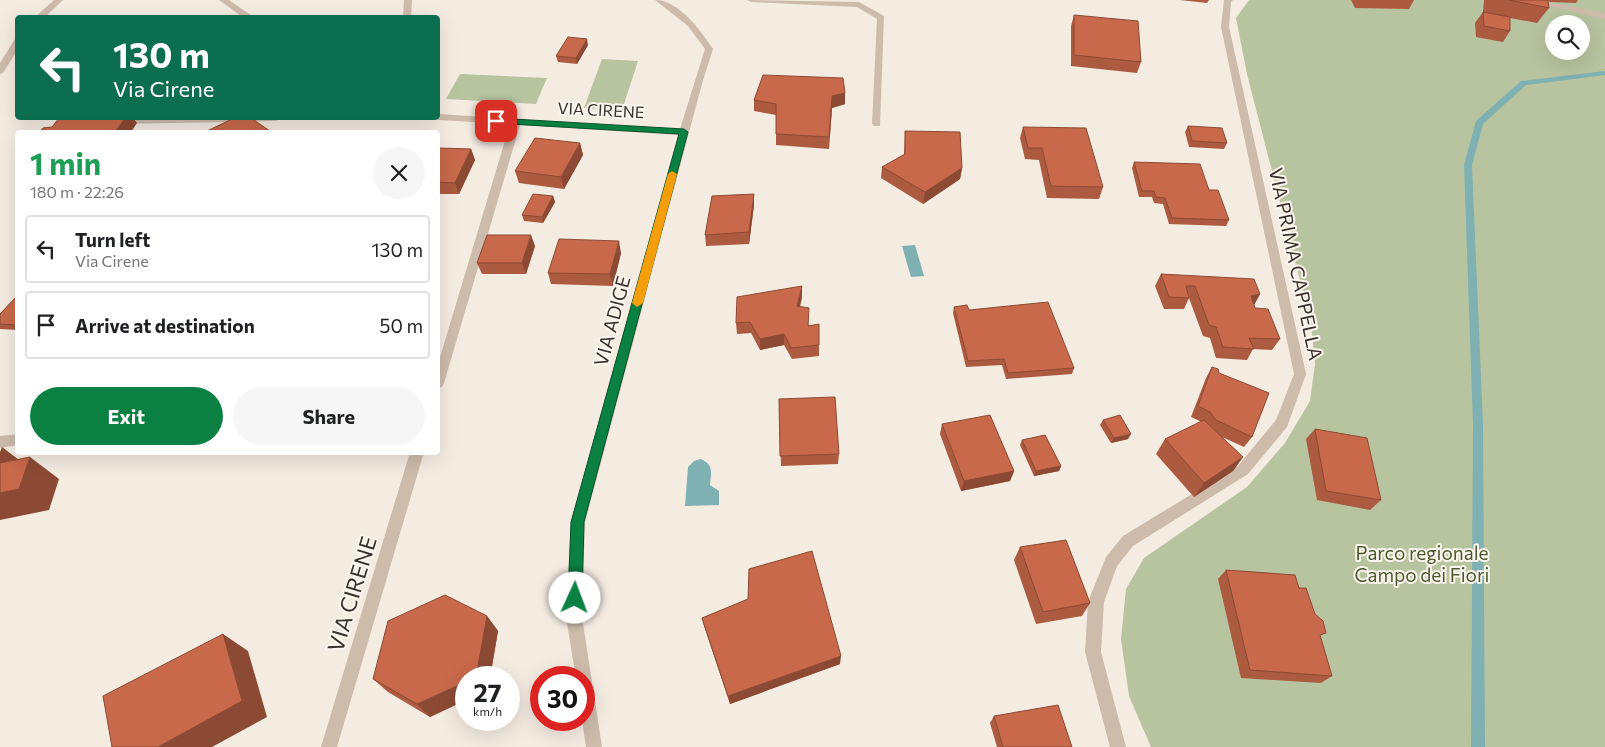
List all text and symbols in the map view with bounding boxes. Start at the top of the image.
map controls [1545,15,1590,60]
button: search [1545,15,1590,60]
text: 130 m [113,32,210,75]
icon: left [30,35,95,100]
text: Via Cirene [113,75,214,102]
street label: VIA CIRENE [557,98,645,121]
pin [475,100,517,142]
icon: arrive [482,107,510,135]
text: 1 min [30,144,101,181]
button: close [373,147,425,199]
street label: VIA PRIMA CAPPELLA [1265,166,1328,362]
text: 180 m · 22:26 [30,182,124,201]
text: Turn left [75,228,150,251]
icon: left [32,235,60,263]
text: 130 m [371,238,423,261]
text: Via Cirene [75,251,149,270]
street label: VIA ADIGE [588,273,635,369]
icon: arrive [32,311,60,339]
text: Arrive at destination [75,314,255,337]
text: 50 m [379,314,423,337]
button: Exit [30,387,223,445]
button: Share [233,387,425,445]
street label: VIA CIRENE [321,533,382,655]
park label: Parco regionale Campo dei Fiori [1355,541,1489,586]
position arrow [548,571,600,623]
speed limit sign: 30 [530,666,595,731]
text: 27 [474,677,501,707]
text: km/h [473,704,502,718]

